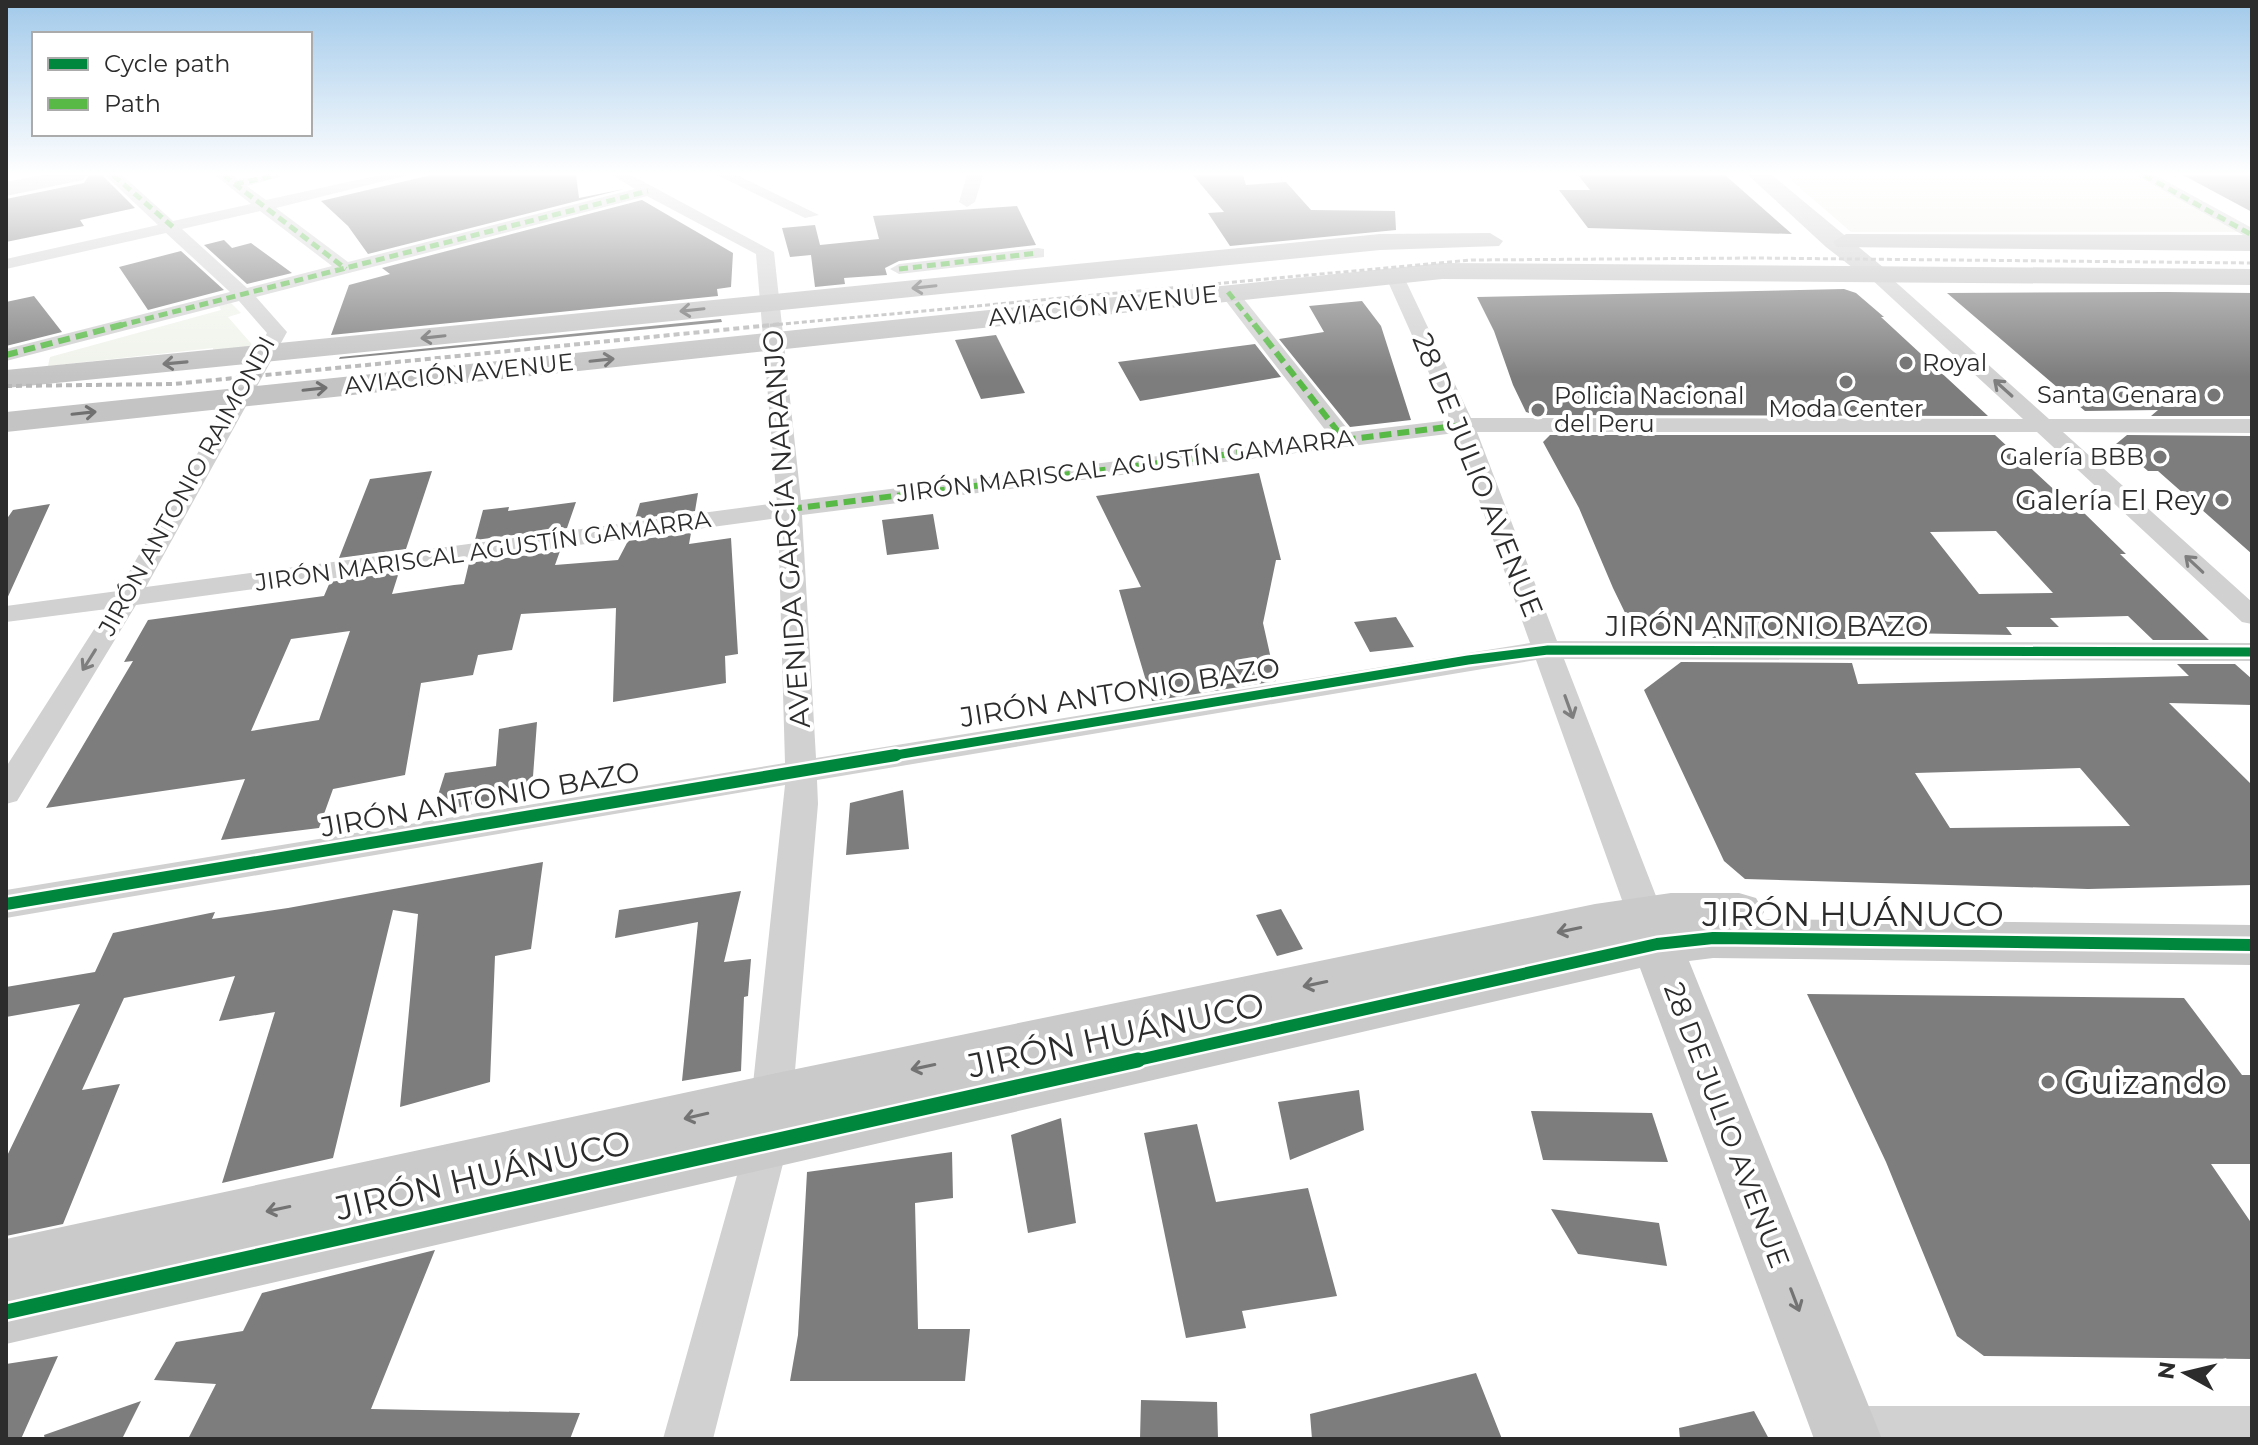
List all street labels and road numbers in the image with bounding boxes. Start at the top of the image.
street label: AVIACIÓN AVENUE [987,279,1219,332]
street label: 28 DE JULIO AVENUE [1406,328,1550,622]
street label: AVENIDA GARCÍA NARANJO [755,329,817,729]
street label: JIRÓN ANTONIO RAIMONDI [92,331,281,641]
street label: AVIACIÓN AVENUE [343,347,575,400]
street label: JIRÓN MARISCAL AGUSTÍN GAMARRA [894,423,1356,508]
street label: JIRÓN MARISCAL AGUSTÍN GAMARRA [252,504,713,597]
street label: JIRÓN ANTONIO BAZO [1604,609,1929,643]
street label: JIRÓN ANTONIO BAZO [957,650,1282,734]
street label: JIRÓN ANTONIO BAZO [317,754,642,844]
street label: JIRÓN HUÁNUCO [1701,893,2004,935]
street label: 28 DE JULIO AVENUE [1657,978,1797,1272]
street label: JIRÓN HUÁNUCO [963,983,1268,1087]
street label: JIRÓN HUÁNUCO [330,1121,635,1230]

